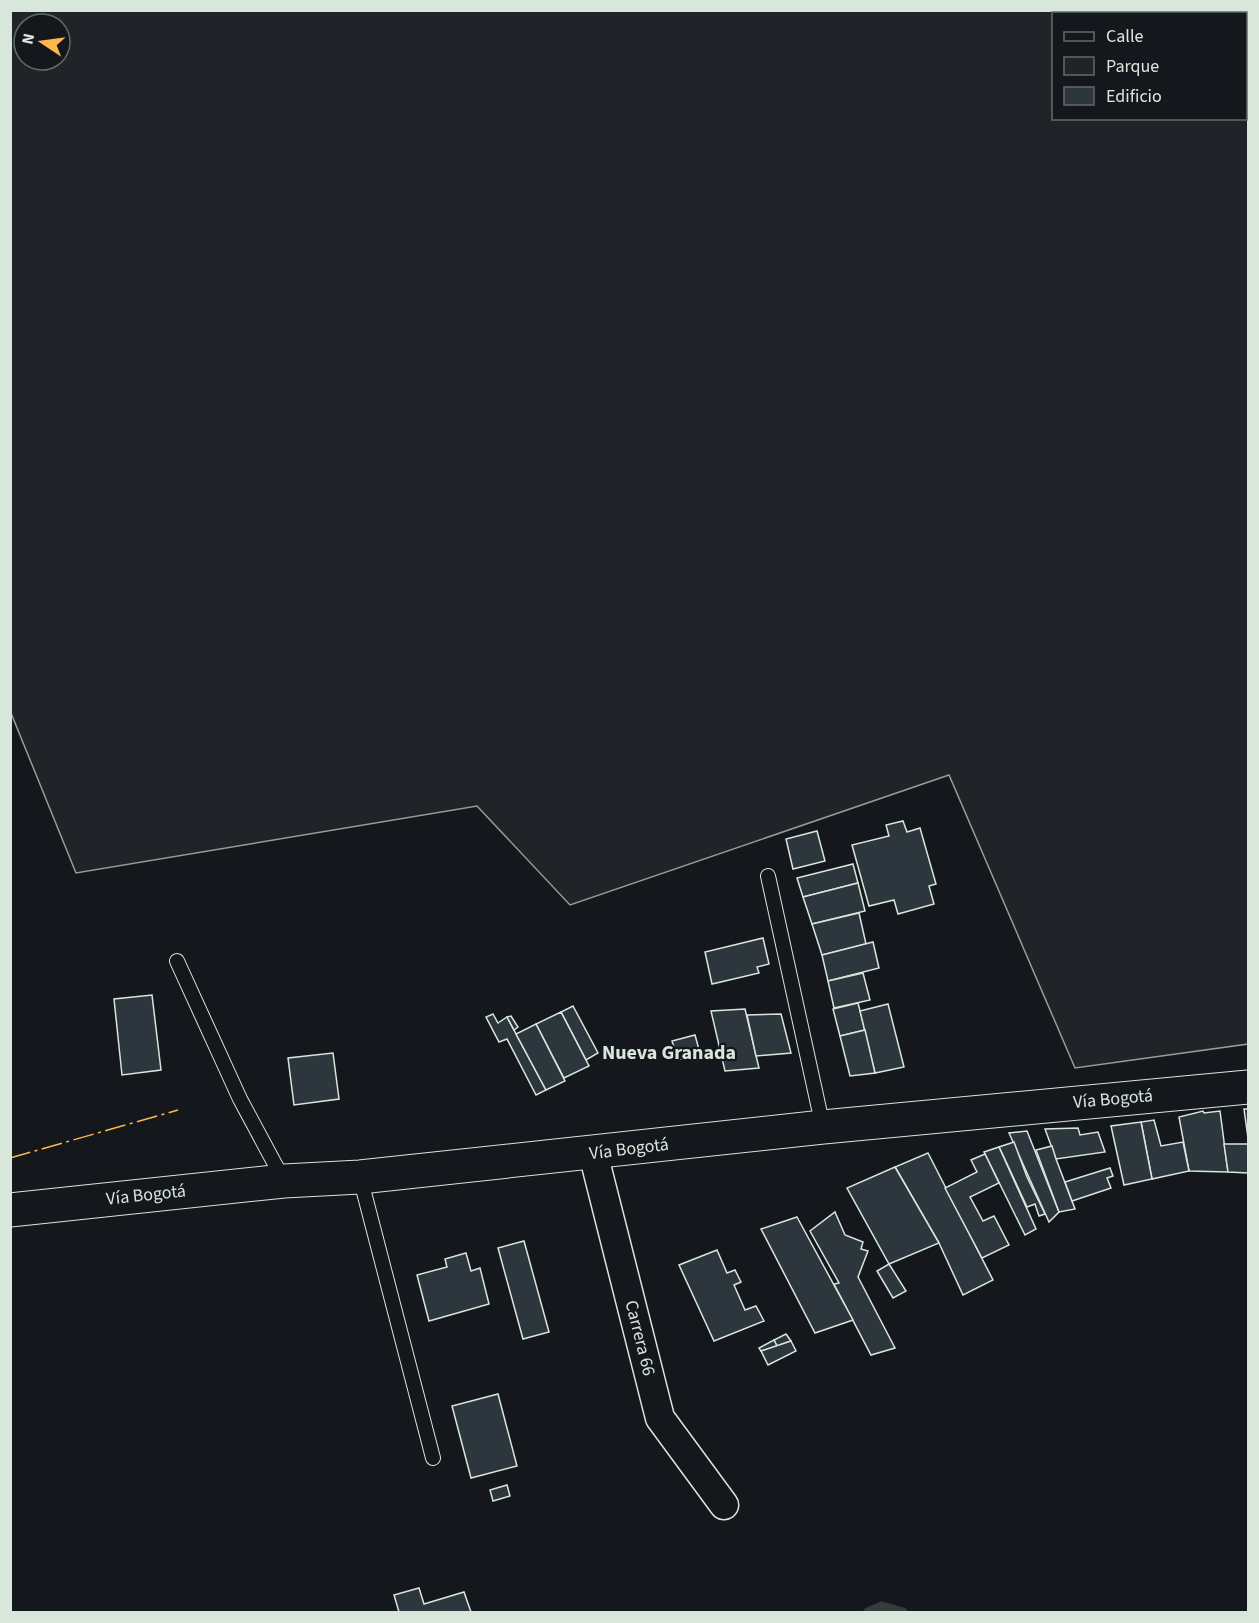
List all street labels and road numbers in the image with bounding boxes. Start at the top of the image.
street label: Vía Bogotá [1072,1083,1154,1115]
street label: Vía Bogotá [588,1132,670,1166]
street label: Vía Bogotá [105,1178,187,1212]
street label: Carrera 66 [619,1298,661,1378]

